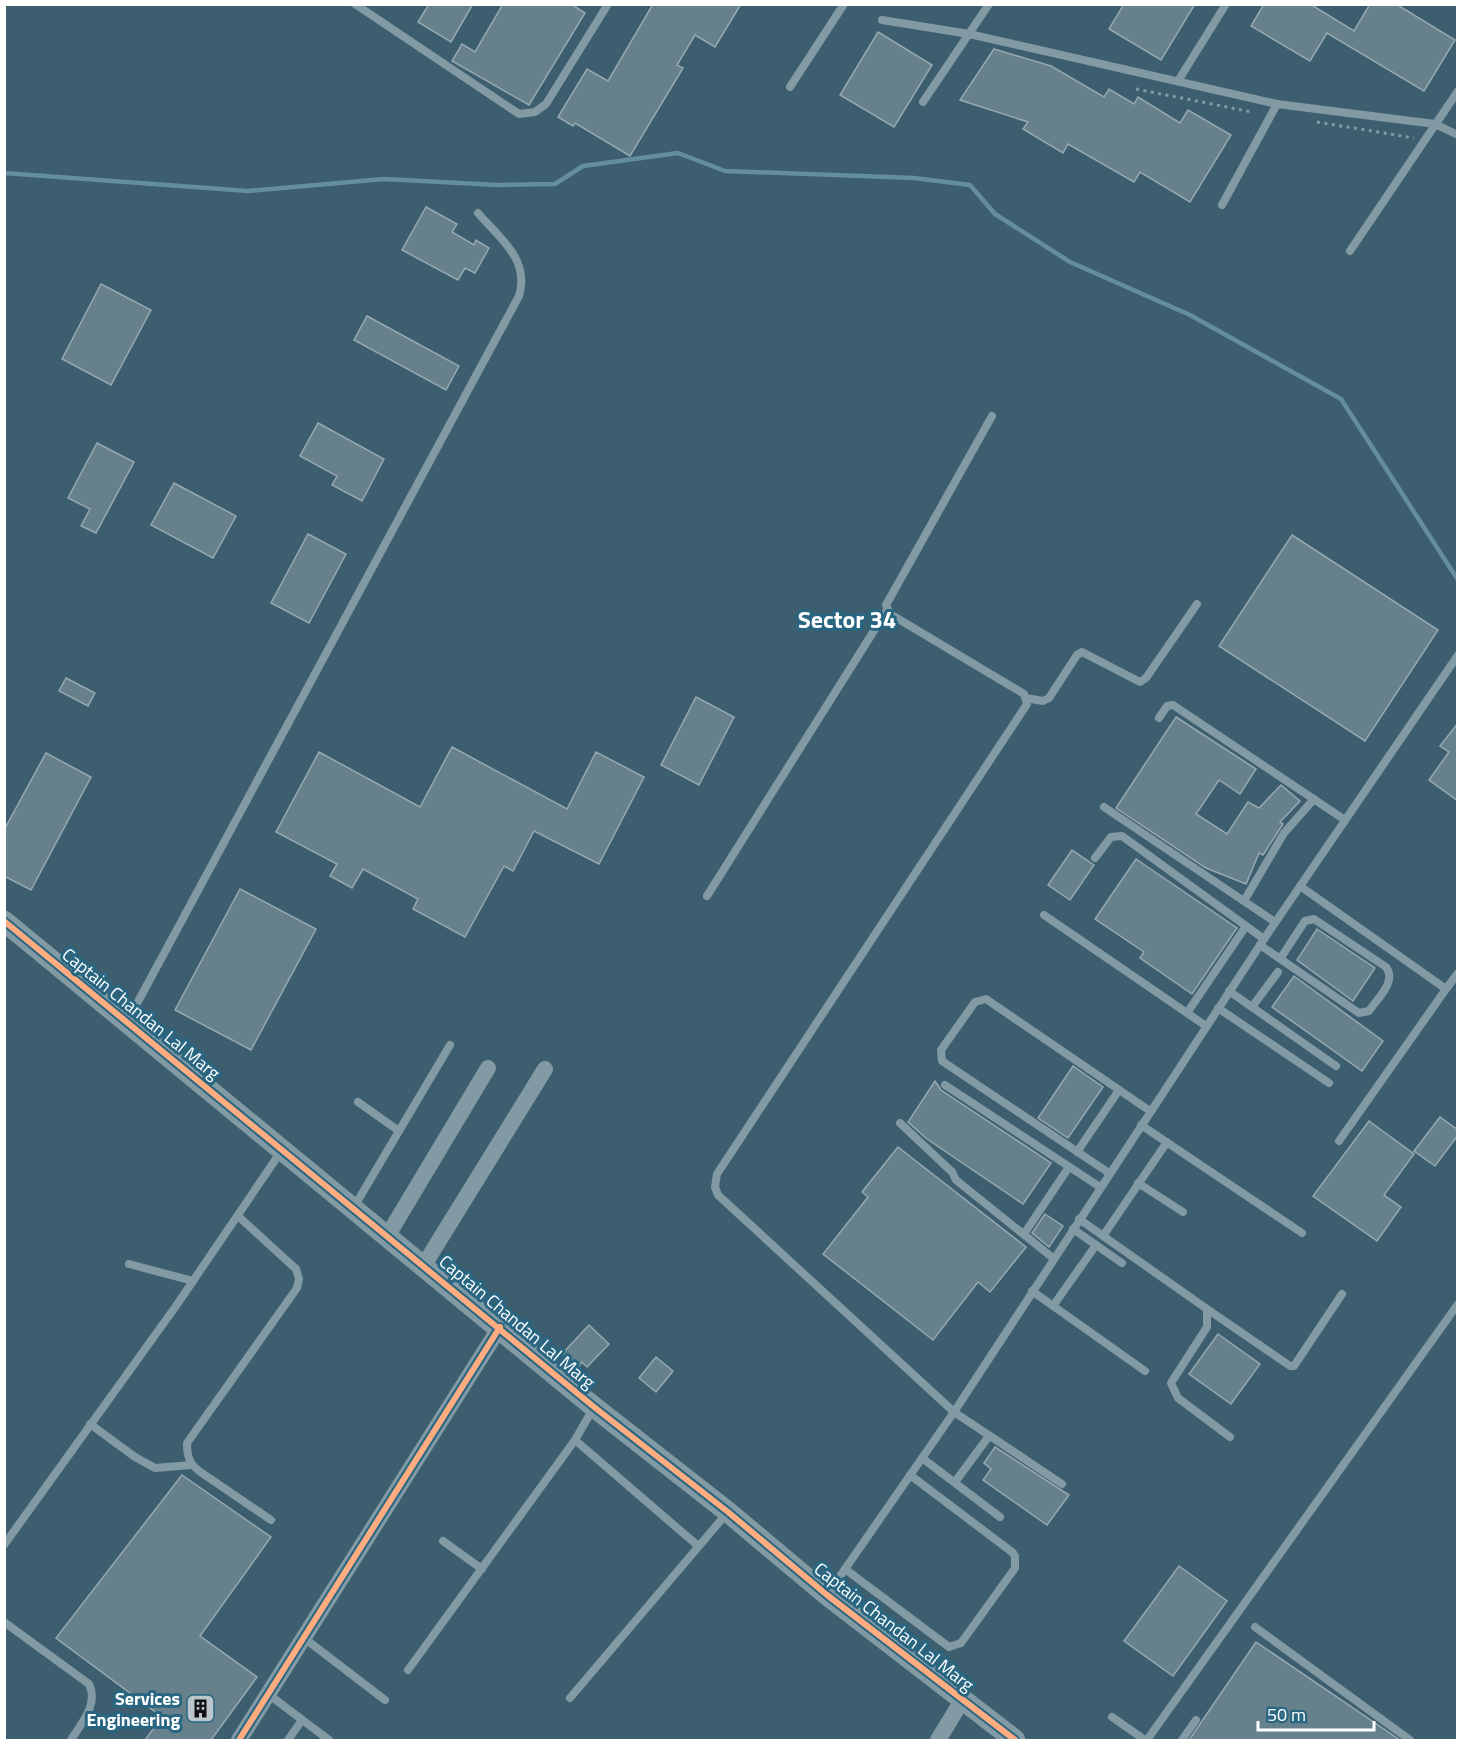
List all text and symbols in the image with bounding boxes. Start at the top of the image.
district label: Sector 34 [798,601,896,637]
street label: Captain Chandan Lal Marg [56,941,226,1086]
street label: Captain Chandan Lal Marg [433,1248,601,1395]
street label: Captain Chandan Lal Marg [808,1555,980,1698]
place label: Services Engineering [87,1685,180,1733]
building icon: Services Engineering [185,1693,217,1725]
scale bar [1258,1694,1374,1732]
text: 50 m [1267,1701,1306,1728]

